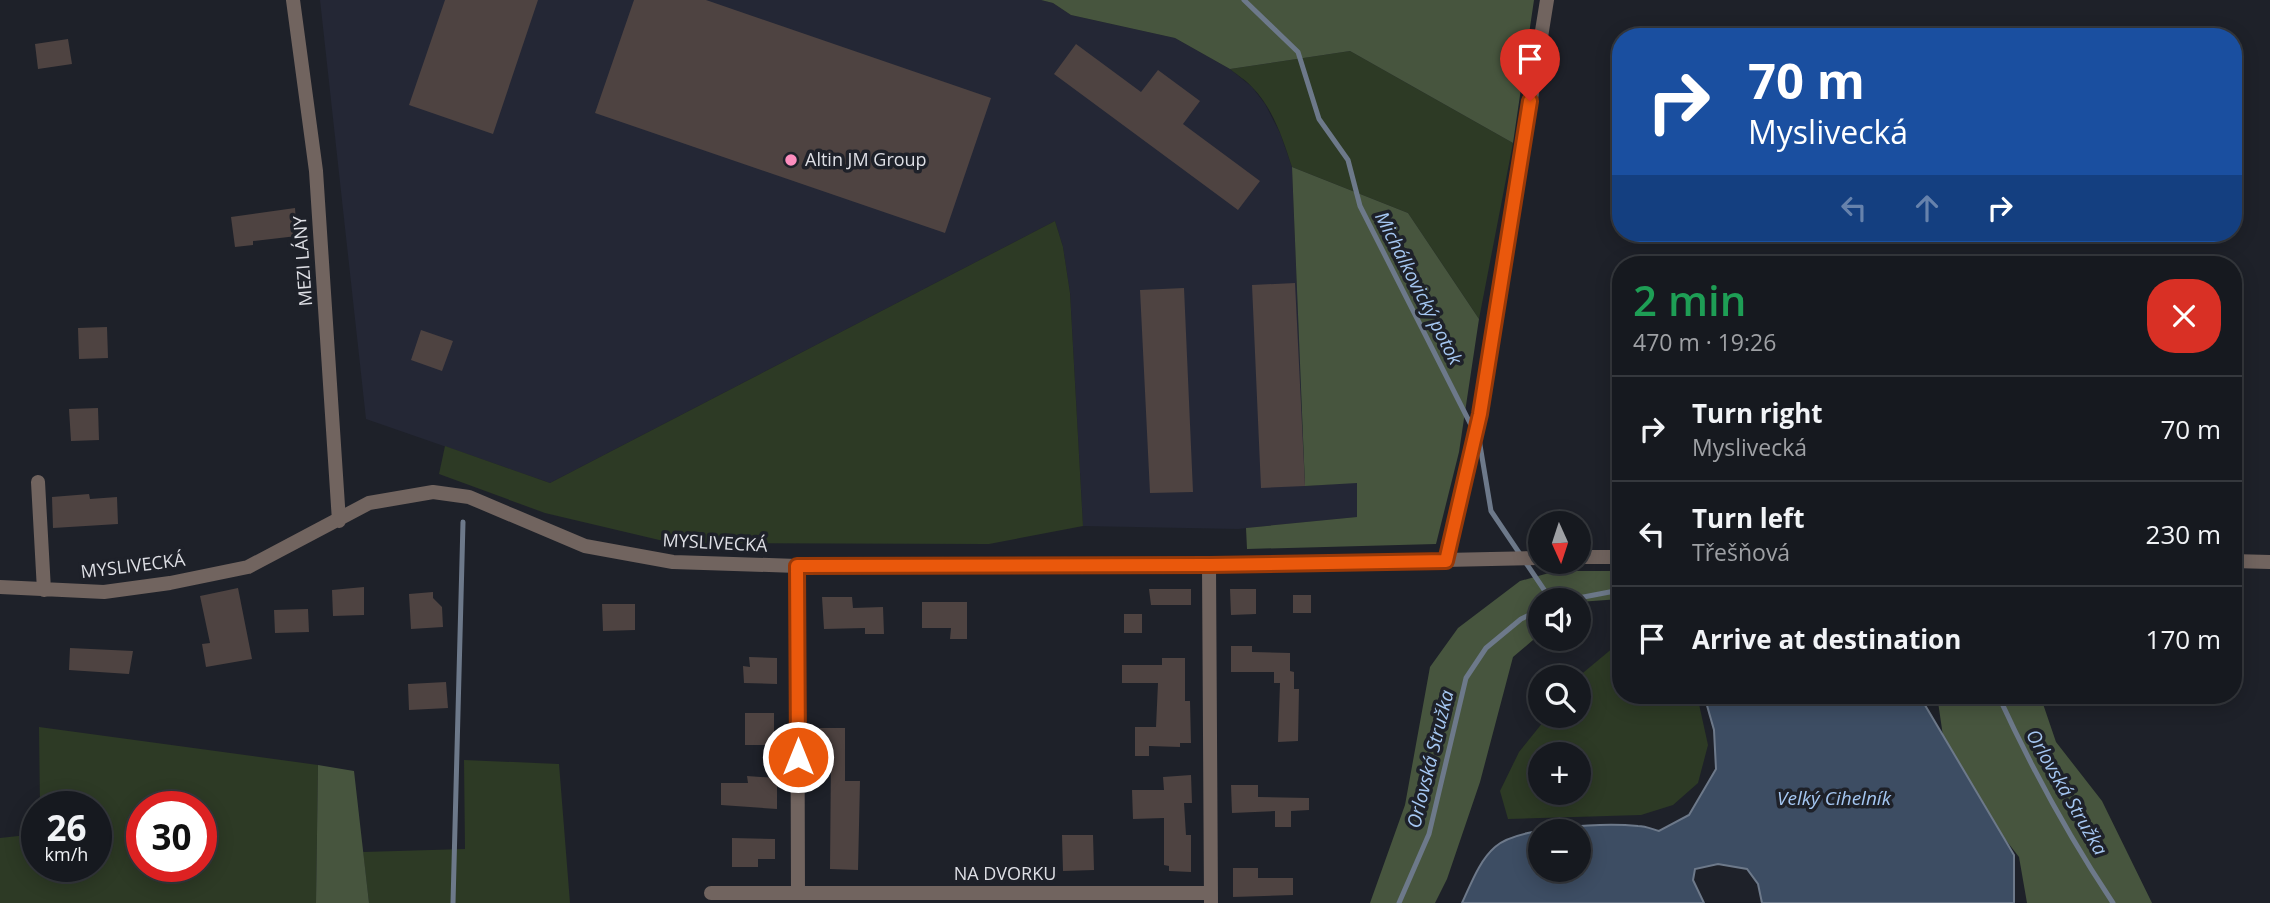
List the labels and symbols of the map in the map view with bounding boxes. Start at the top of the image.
pin [1500,29,1560,101]
place label: Altin JM Group [805,147,927,171]
marker: Altin JM Group [783,152,799,168]
water label: Michálkovický potok [1369,207,1469,370]
street label: MEZI LÁNY [287,214,317,307]
north arrow [1528,511,1591,574]
street label: MYSLIVECKÁ [662,527,769,557]
street label: MYSLIVECKÁ [79,547,187,583]
water label: Orlovská Stružka [1400,687,1460,831]
position arrow [761,720,835,794]
water label: Orlovská Stružka [2020,724,2114,860]
water label: Velký Cihelník [1777,785,1892,811]
speed limit sign: 30 [126,791,217,882]
street label: NA DVORKU [954,861,1056,885]

